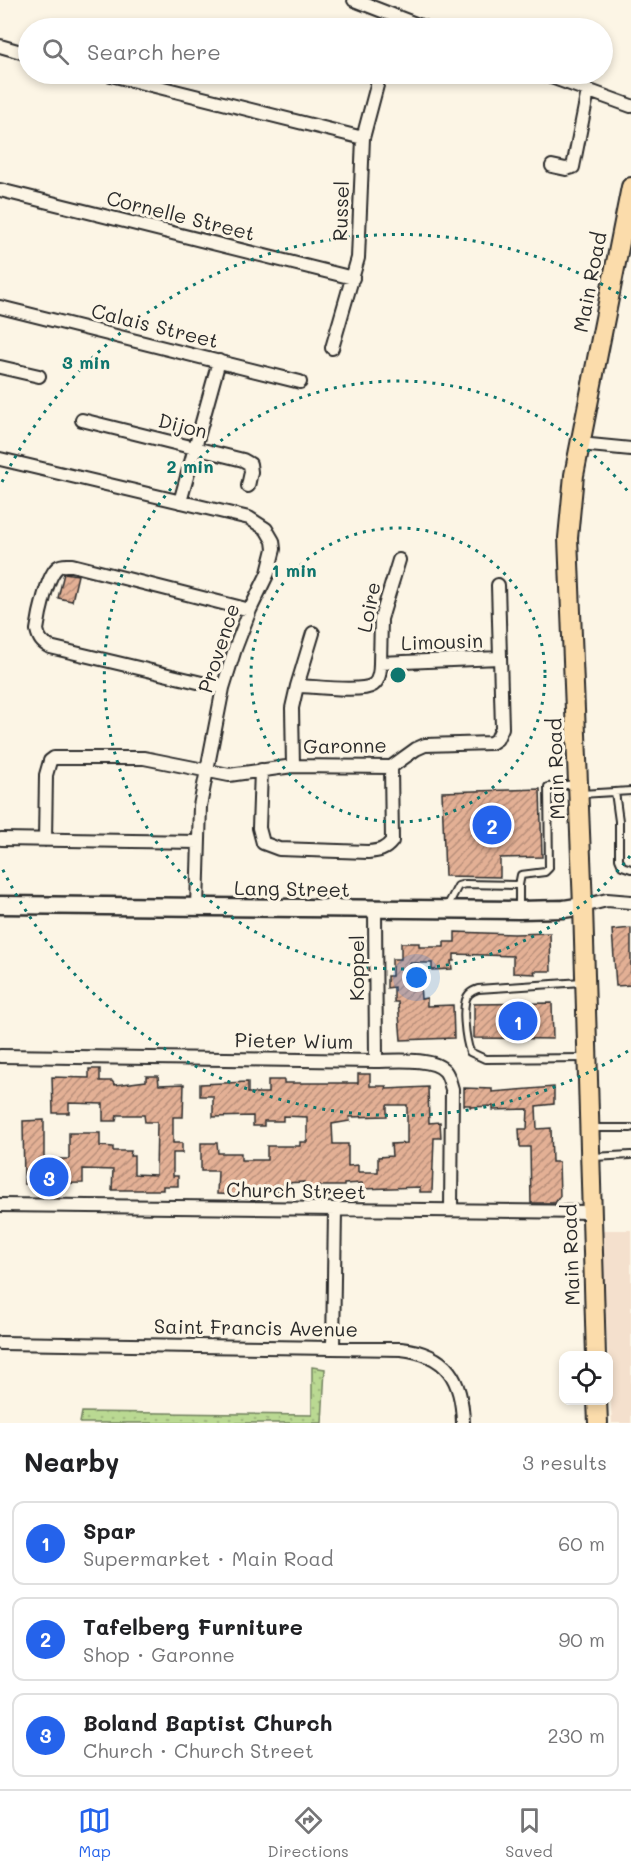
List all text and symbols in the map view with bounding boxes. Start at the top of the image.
search box [18,18,613,84]
icon: search [39,35,72,68]
text: Search here [87,37,221,66]
street label: Russel [326,180,354,242]
street label: Cornelle Street [104,184,258,246]
street label: Main Road [567,230,611,334]
street label: Calais Street [89,297,221,353]
text: 3 min [62,350,110,374]
street label: Dijon [156,406,210,444]
text: 2 min [166,454,214,478]
text: 1 min [271,558,317,582]
street label: Loire [350,580,386,634]
street label: Provence [191,600,245,696]
street label: Limousin [400,627,484,655]
centre of rings [388,665,408,685]
street label: Main Road [540,718,570,820]
street label: Garonne [303,731,387,759]
pin: 2 [472,802,512,848]
street label: Lang Street [234,874,350,902]
street label: Koppel [343,935,369,1001]
your location [402,963,431,992]
pin: 1 [498,998,538,1044]
street label: Pieter Wium [234,1026,354,1054]
pin: 3 [29,1154,68,1200]
street label: Church Street [226,1176,366,1204]
street label: Main Road [555,1204,585,1306]
street label: Saint Francis Avenue [154,1312,358,1342]
map controls [559,1351,613,1405]
button: locate [559,1351,613,1405]
text: Nearby [24,1445,119,1479]
text: 3 results [522,1449,607,1475]
text: Spar [83,1516,136,1545]
text: 1 [41,1530,50,1556]
text: 60 m [558,1530,605,1556]
text: Supermarket · Main Road [83,1545,334,1571]
text: Tafelberg Furniture [83,1612,303,1641]
text: 2 [40,1626,51,1652]
text: 90 m [559,1626,605,1652]
text: Shop · Garonne [83,1641,235,1667]
text: Boland Baptist Church [83,1708,332,1737]
text: 3 [40,1722,52,1748]
text: 230 m [547,1722,605,1748]
text: Church · Church Street [83,1737,314,1763]
tab: Map [78,1804,111,1861]
tab: Directions [268,1804,349,1861]
tab: Saved [505,1804,553,1861]

